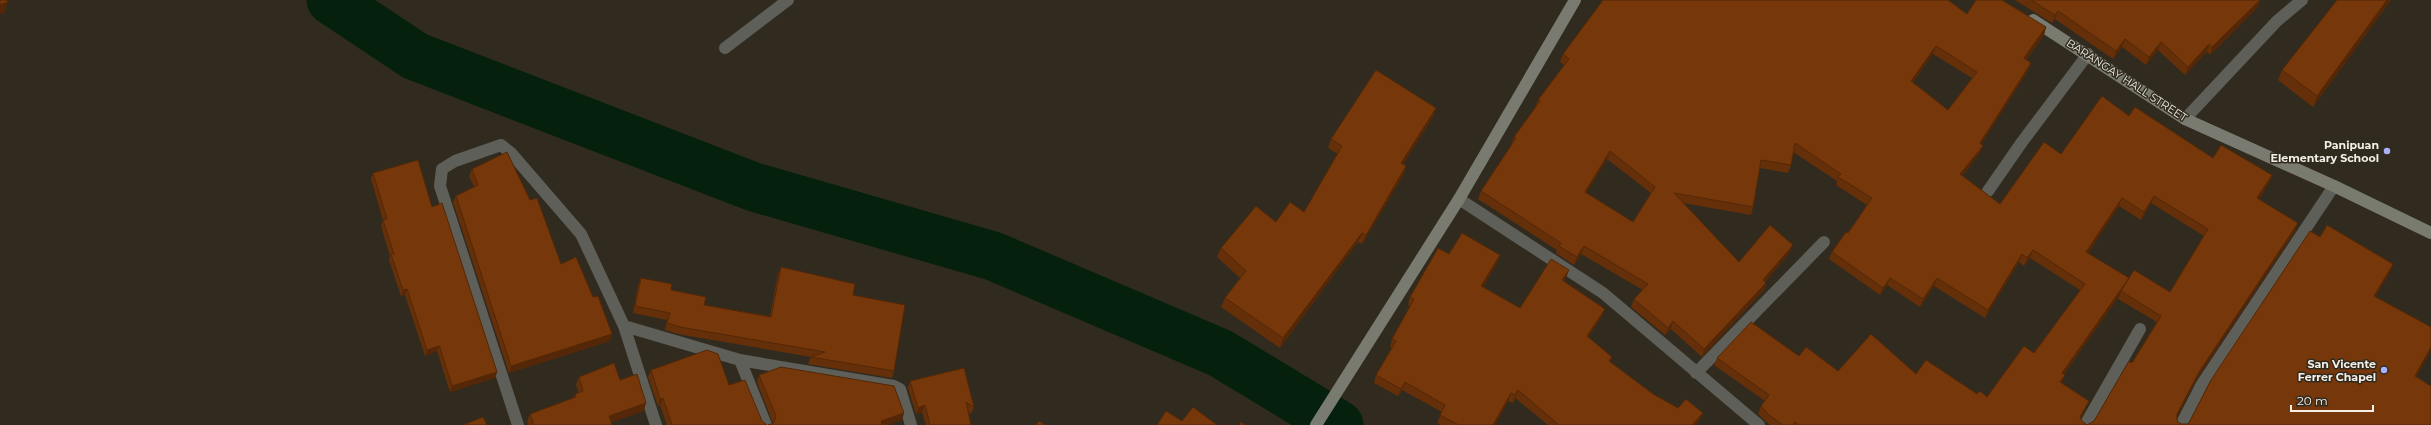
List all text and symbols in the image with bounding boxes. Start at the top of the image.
street label: BARANGAY HALL STREET [2064,36,2191,125]
place label: Panipuan Elementary School [2271,138,2379,165]
marker: Panipuan Elementary School [2382,146,2392,156]
place label: San Vicente Ferrer Chapel [2298,357,2376,384]
marker: San Vicente Ferrer Chapel [2379,365,2389,375]
scale bar [2291,387,2373,413]
text: 20 m [2297,393,2328,408]

